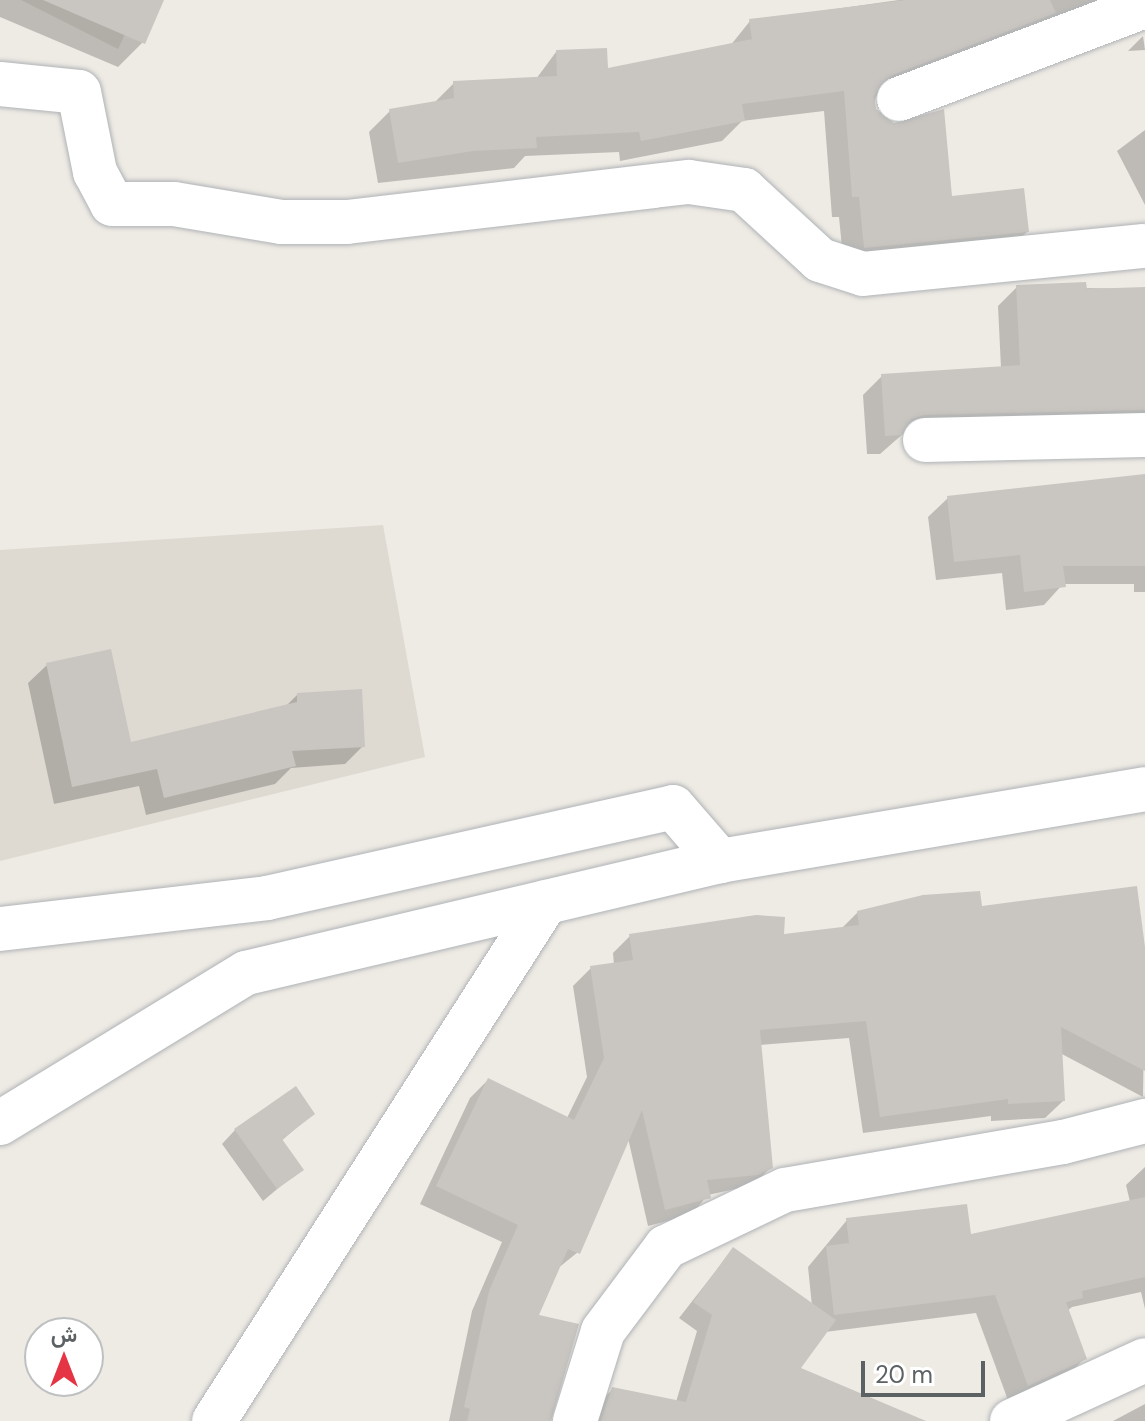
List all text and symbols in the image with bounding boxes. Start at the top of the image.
north arrow [24,1317,104,1397]
text: ش [51,1320,77,1349]
scale bar [865,1345,989,1395]
text: 20 m [875,1359,933,1390]

